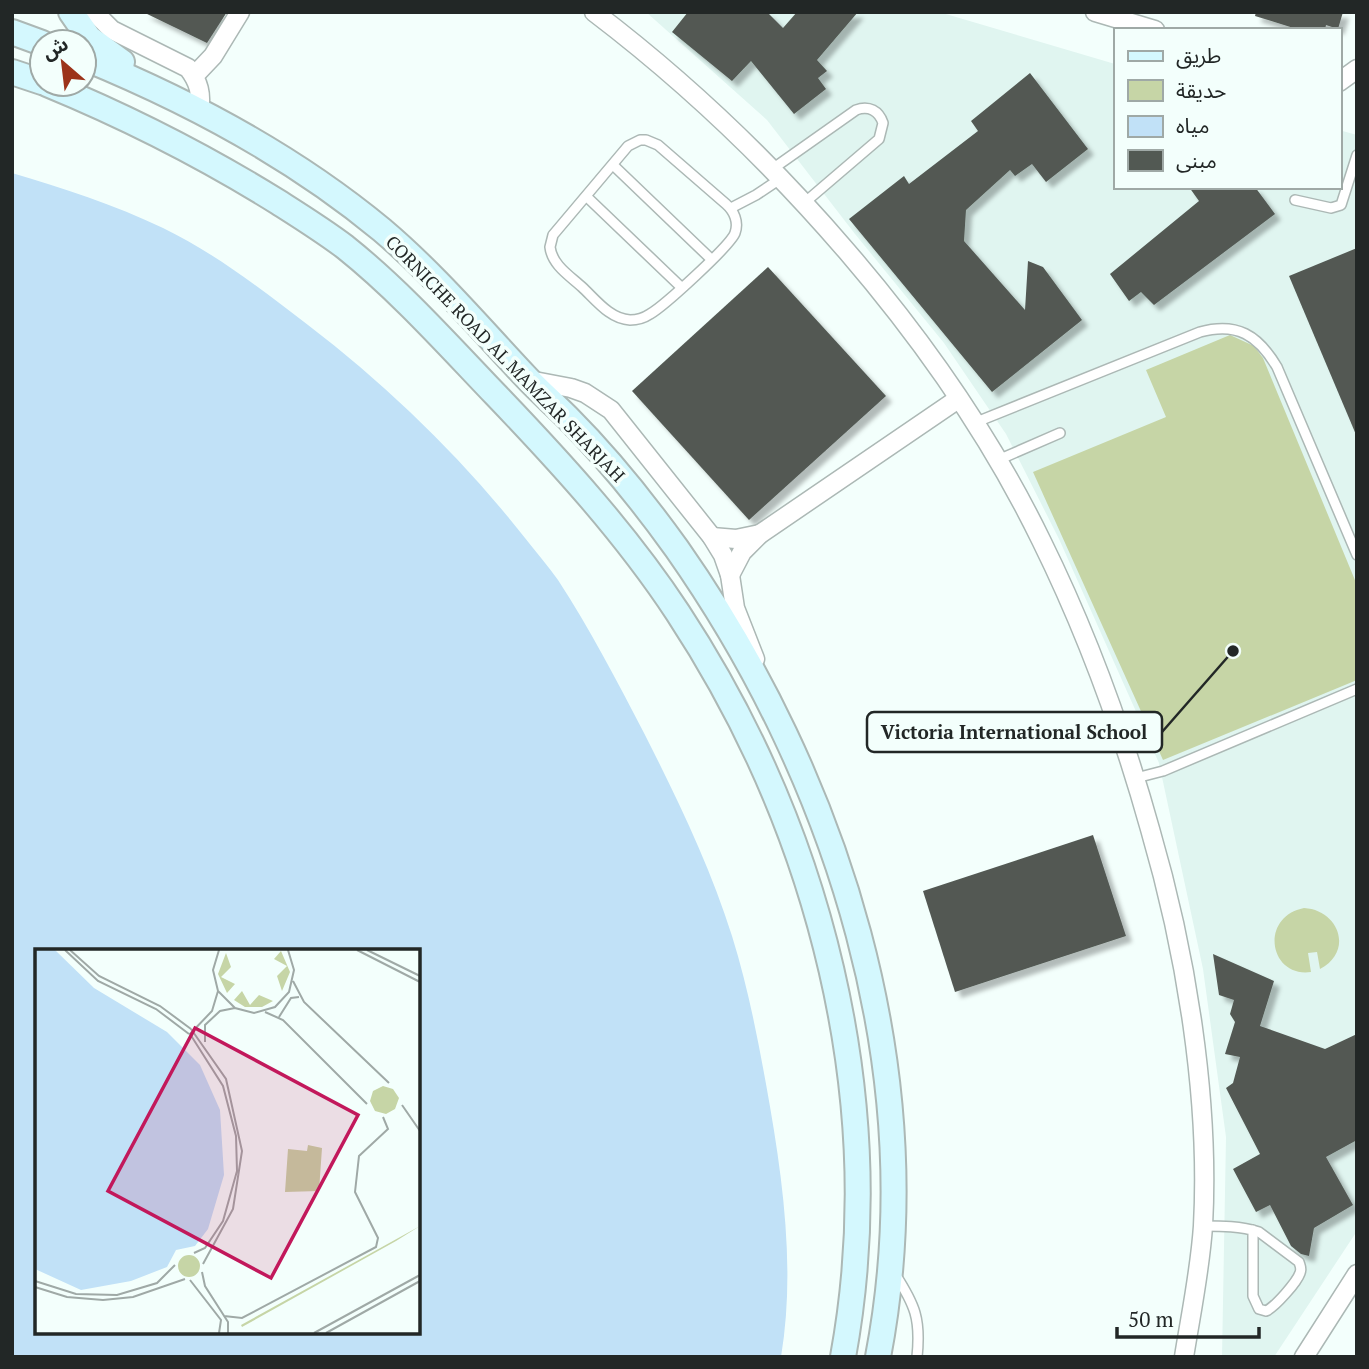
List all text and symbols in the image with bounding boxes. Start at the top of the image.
north arrow [28,28,98,98]
legend [1114,28,1341,189]
text: ش [37,30,72,65]
text: طريق [1176,41,1221,69]
text: حديقة [1176,76,1226,104]
text: مياه [1176,111,1209,139]
text: مبنى [1176,146,1217,174]
street label: CORNICHE ROAD AL MAMZAR SHARJAH [381,230,630,487]
callout: Victoria International School [867,712,1162,752]
text: Victoria International School [881,719,1147,744]
inset map [35,949,420,1334]
scale bar [1117,1296,1259,1340]
text: 50 m [1128,1305,1174,1333]

